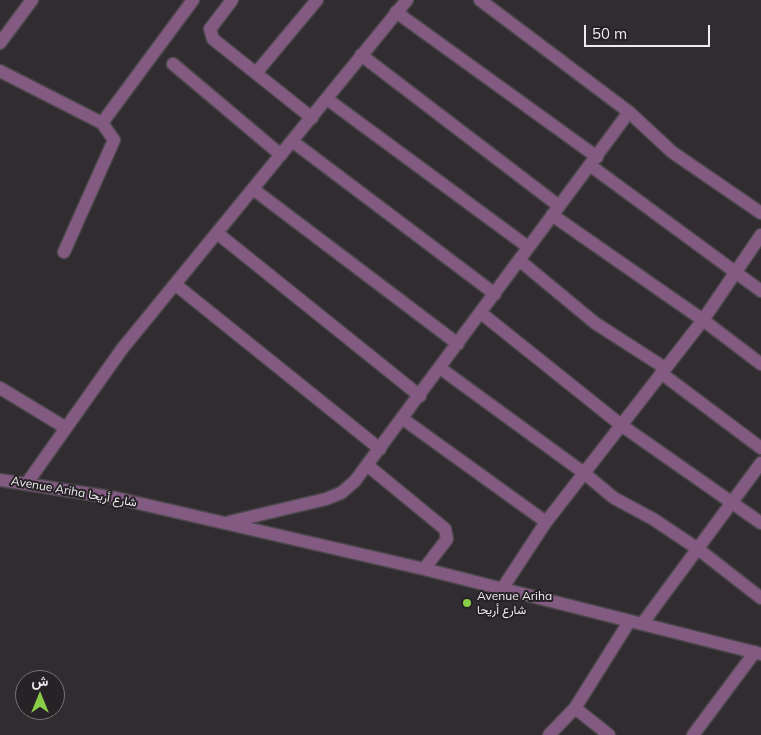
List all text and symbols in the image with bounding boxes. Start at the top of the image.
scale bar [586,15,712,47]
text: 50 m [592,24,627,43]
street label: Avenue Ariha شارع أريحا [10,474,138,510]
place label: Avenue Ariha شارع أريحا [477,589,552,617]
marker: Avenue Ariha شارع أريحا [461,597,473,609]
north arrow [15,670,65,720]
text: ش [32,672,48,690]

